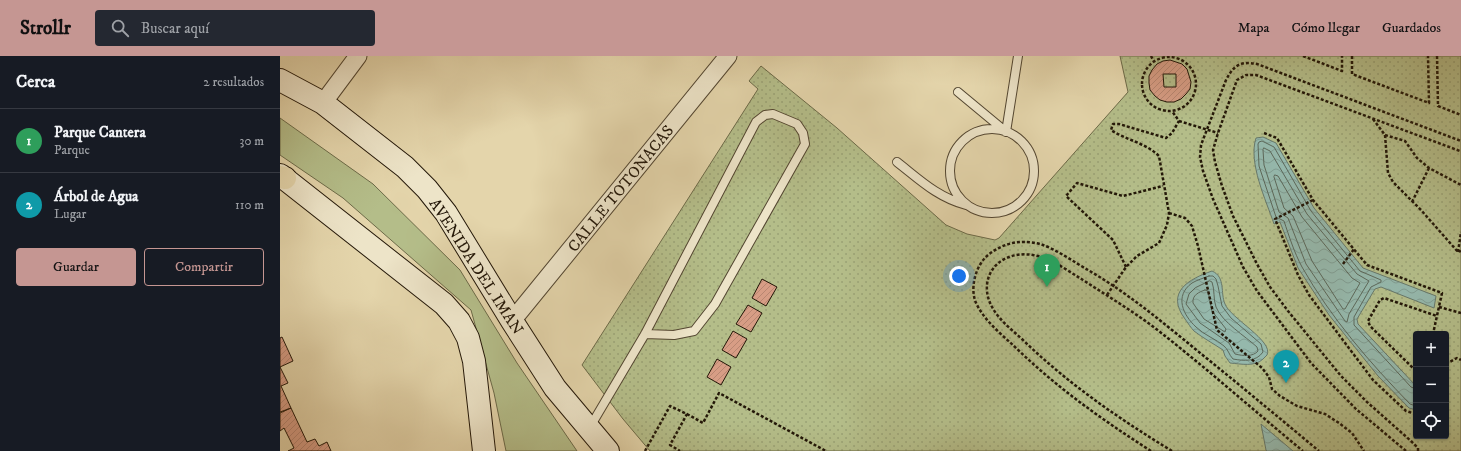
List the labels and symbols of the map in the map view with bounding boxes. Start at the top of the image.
street label: CALLE TOTONACAS [563,121,678,256]
street label: AVENIDA DEL IMAN [425,194,528,339]
pin: 1 [1034,254,1060,287]
your location [949,266,969,286]
pin: 2 [1273,350,1299,383]

